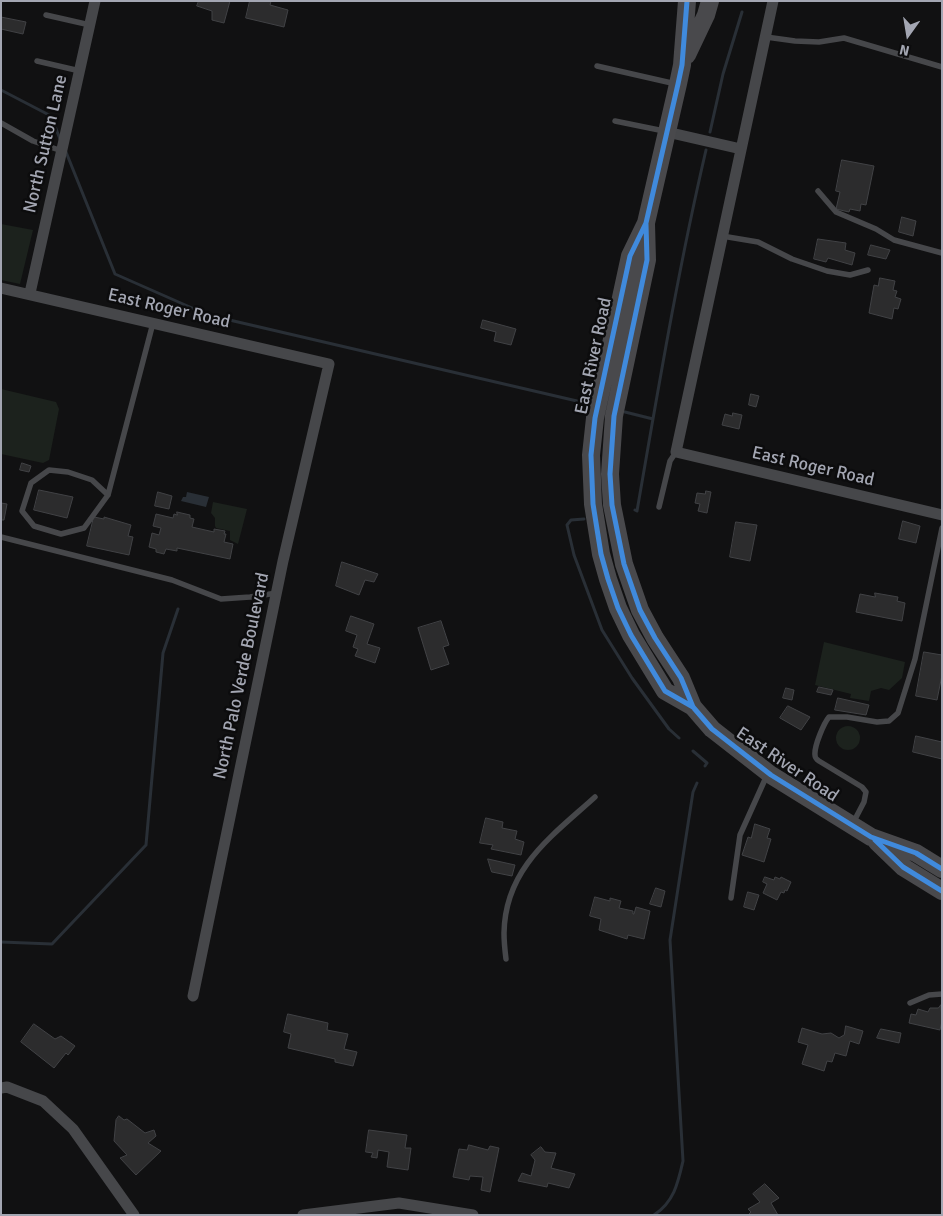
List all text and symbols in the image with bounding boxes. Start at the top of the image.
north arrow [883,10,933,60]
text: N [898,41,911,59]
street label: North Sutton Lane [20,73,72,215]
street label: East Roger Road [106,284,232,334]
street label: East River Road [571,296,617,416]
street label: East Roger Road [750,442,876,492]
street label: North Palo Verde Boulevard [210,571,274,781]
street label: East River Road [732,723,842,807]

